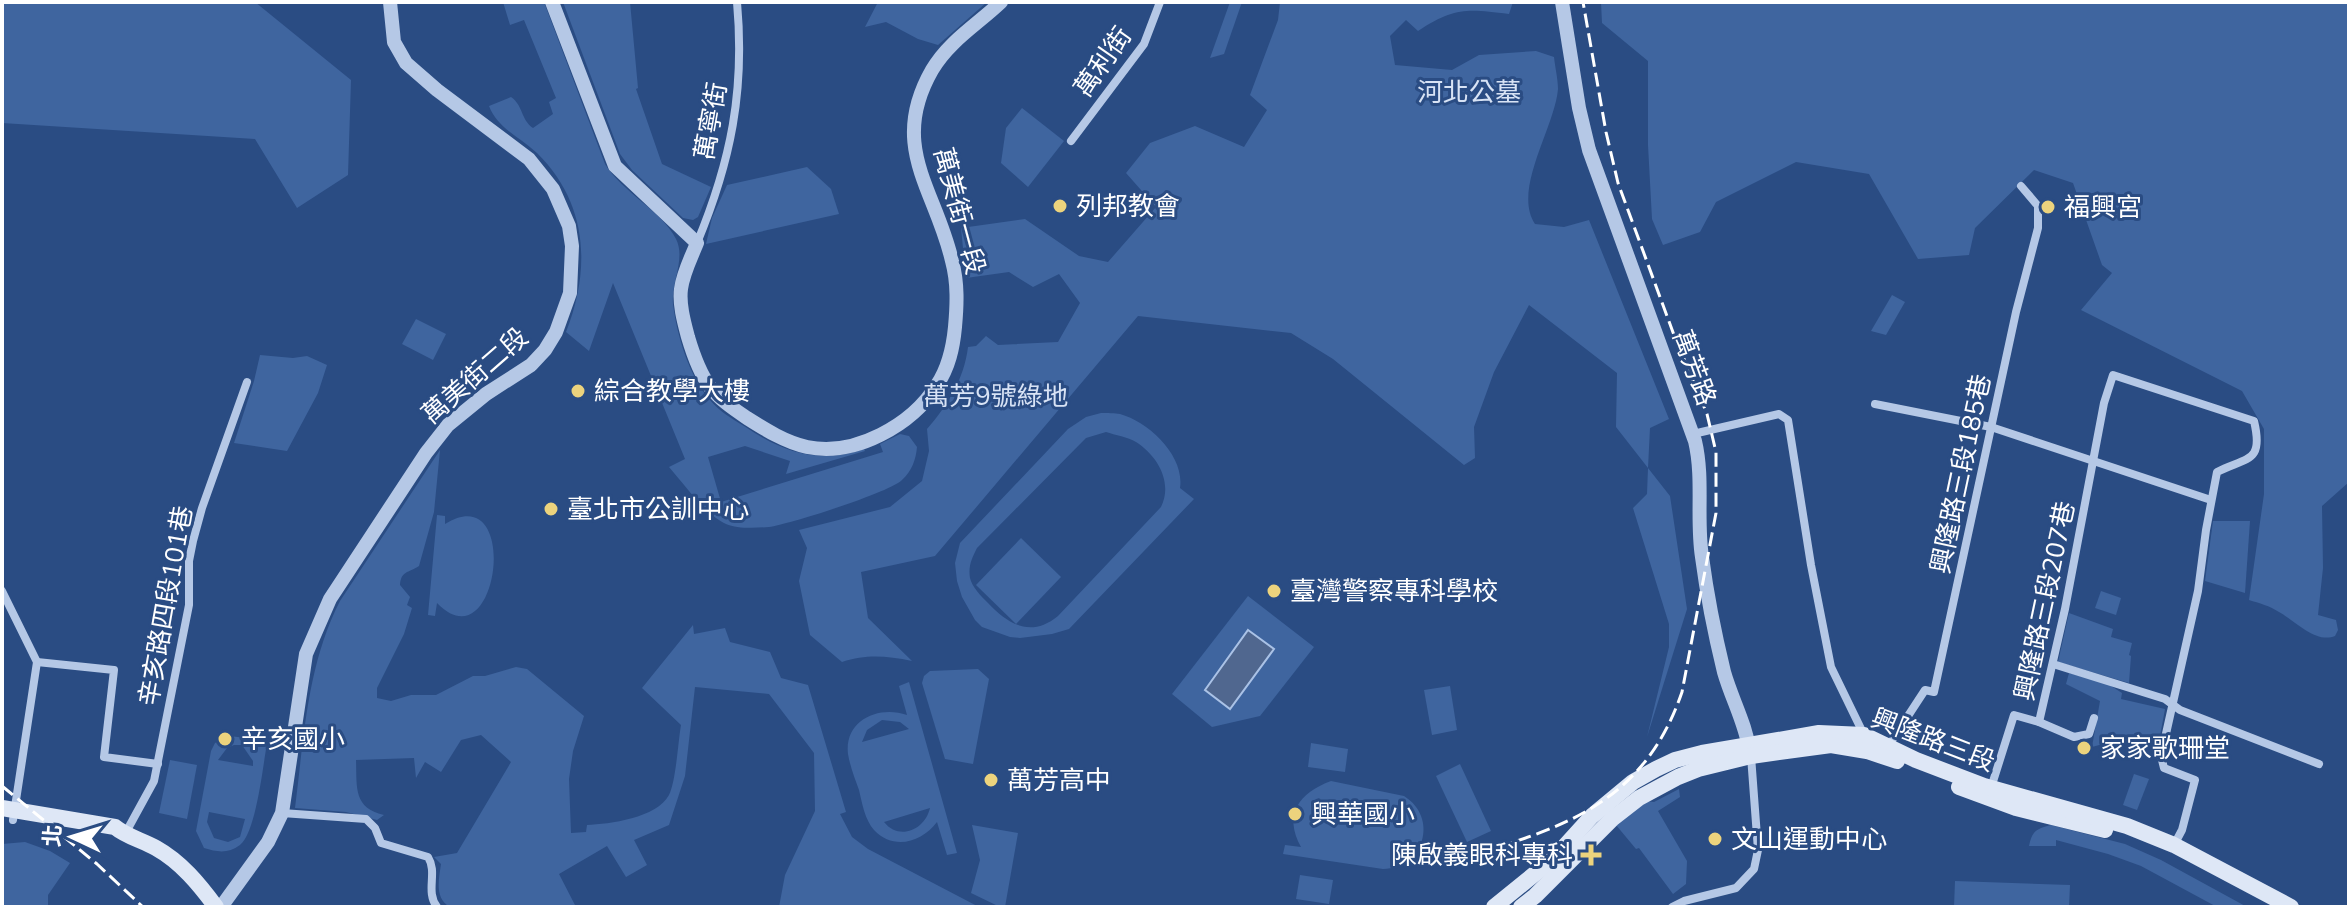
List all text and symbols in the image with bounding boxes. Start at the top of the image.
street label: 萬利街 [1066,20,1140,104]
park label: 河北公墓 [1417,75,1521,110]
street label: 萬寧街 [687,80,735,162]
street label: 萬美街一段 [925,144,993,278]
place label: 列邦教會 [1076,189,1180,224]
place label: 福興宮 [2064,190,2142,225]
marker: 列邦教會 [1051,197,1069,215]
marker: 福興宮 [2039,198,2057,216]
street label: 萬美街二段 [414,320,536,432]
street label: 萬芳路 [1664,325,1724,411]
street label: 興隆路三段185巷 [1923,371,1999,577]
place label: 綜合教學大樓 [594,374,750,409]
park label: 萬芳9號綠地 [923,379,1069,414]
marker: 綜合教學大樓 [569,382,587,400]
place label: 臺北市公訓中心 [567,492,749,527]
street label: 興隆路三段207巷 [2007,498,2083,704]
marker: 臺北市公訓中心 [542,500,560,518]
street label: 辛亥路四段101巷 [131,503,201,709]
place label: 臺灣警察專科學校 [1290,574,1498,609]
marker: 臺灣警察專科學校 [1265,582,1283,600]
street label: 興隆路三段 [1866,700,2000,780]
place label: 辛亥國小 [241,722,345,757]
marker: 辛亥國小 [216,730,234,748]
place label: 家家歌珊堂 [2100,731,2230,766]
marker: 家家歌珊堂 [2075,739,2093,757]
place label: 萬芳高中 [1007,763,1111,798]
marker: 萬芳高中 [982,771,1000,789]
north arrow [32,797,112,877]
place label: 興華國小 [1311,797,1415,832]
marker: 興華國小 [1286,805,1304,823]
place label: 文山運動中心 [1731,822,1887,857]
text: 北 [37,824,69,848]
marker: 文山運動中心 [1706,830,1724,848]
place label: 陳啟義眼科專科 [1391,838,1573,873]
marker: 陳啟義眼科專科 [1580,844,1602,866]

